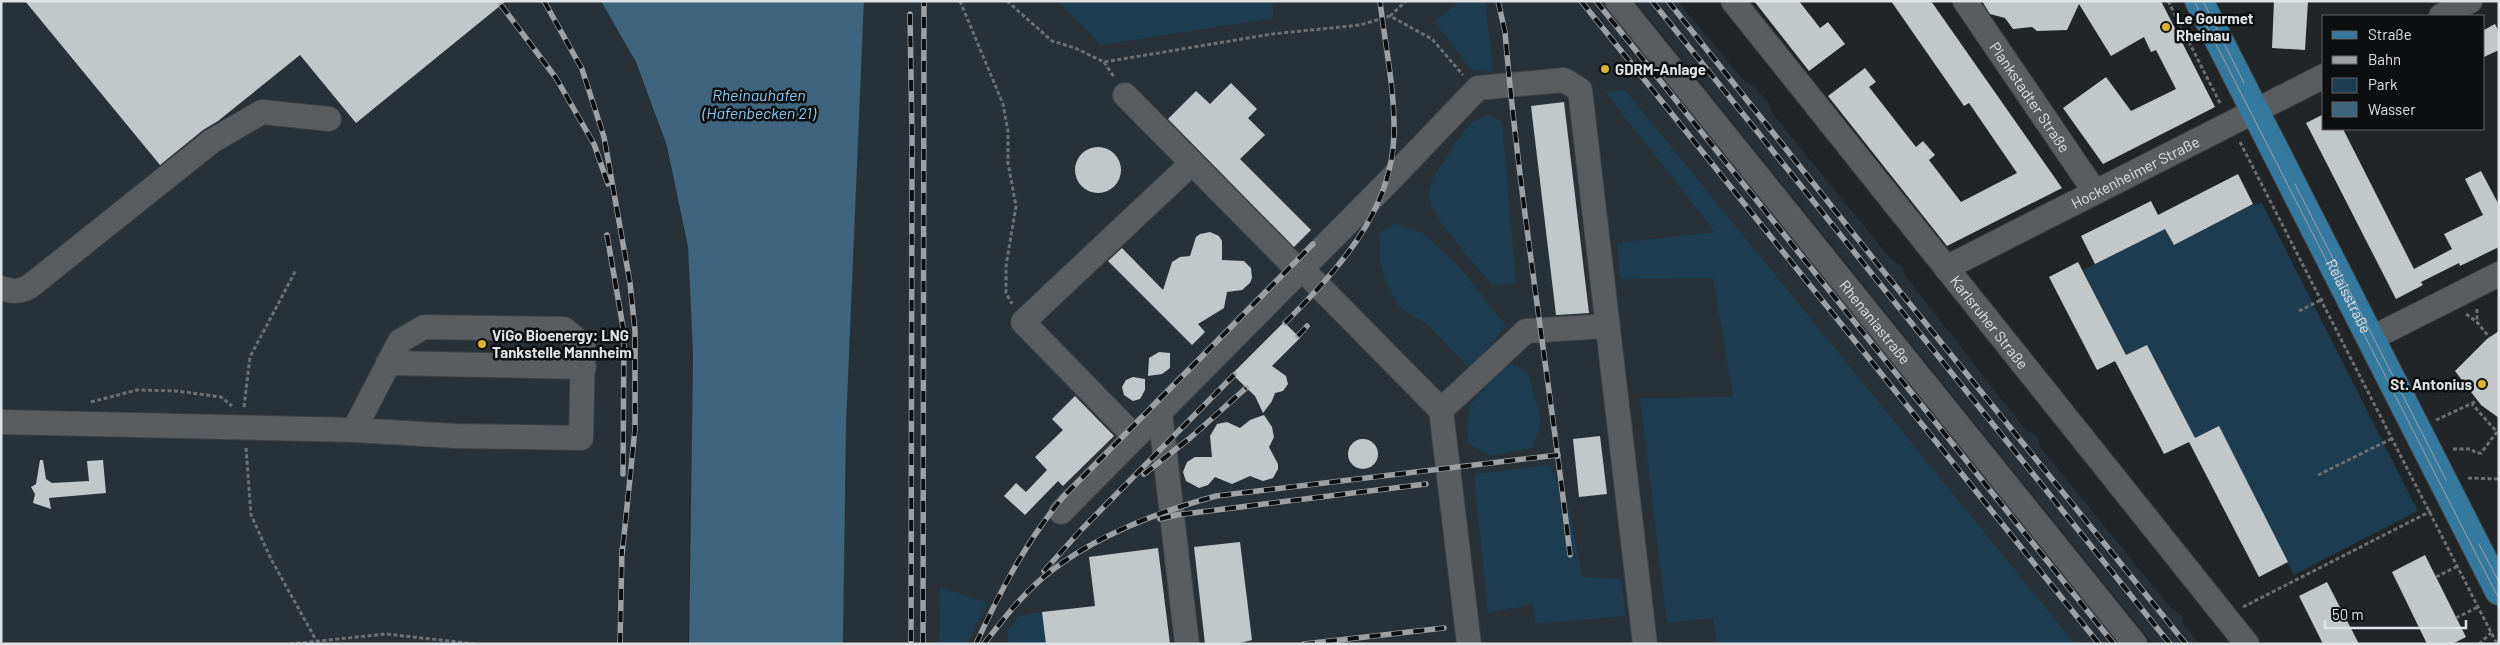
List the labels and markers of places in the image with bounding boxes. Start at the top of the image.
place label: Le Gourmet Rheinau [2176,9,2254,44]
marker: Le Gourmet Rheinau [2160,21,2172,33]
place label: GDRM-Anlage [1615,60,1706,78]
marker: GDRM-Anlage [1599,63,1611,75]
place label: ViGo Bioenergy: LNG Tankstelle Mannheim [492,326,632,361]
marker: ViGo Bioenergy: LNG Tankstelle Mannheim [476,338,488,350]
place label: St. Antonius [2390,375,2472,393]
marker: St. Antonius [2476,378,2488,390]

